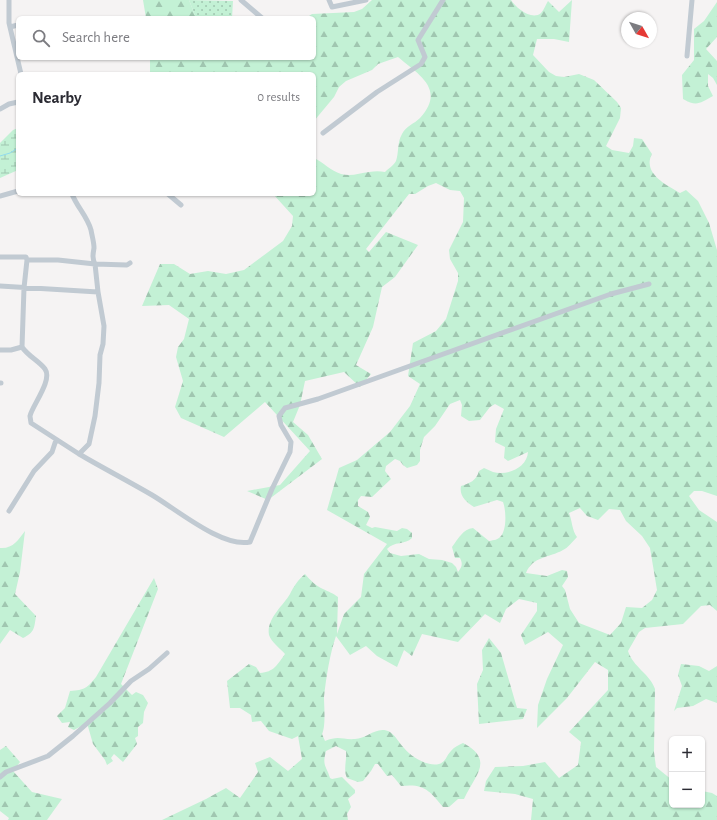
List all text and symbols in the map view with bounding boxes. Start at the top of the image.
north arrow [621,12,657,48]
search box [16,16,316,60]
icon: search [30,27,52,49]
text: Search here [62,30,130,45]
text: Nearby [32,89,82,106]
text: 0 results [257,91,300,104]
map controls [669,736,705,808]
button: + [669,736,705,772]
button: − [669,772,705,808]

